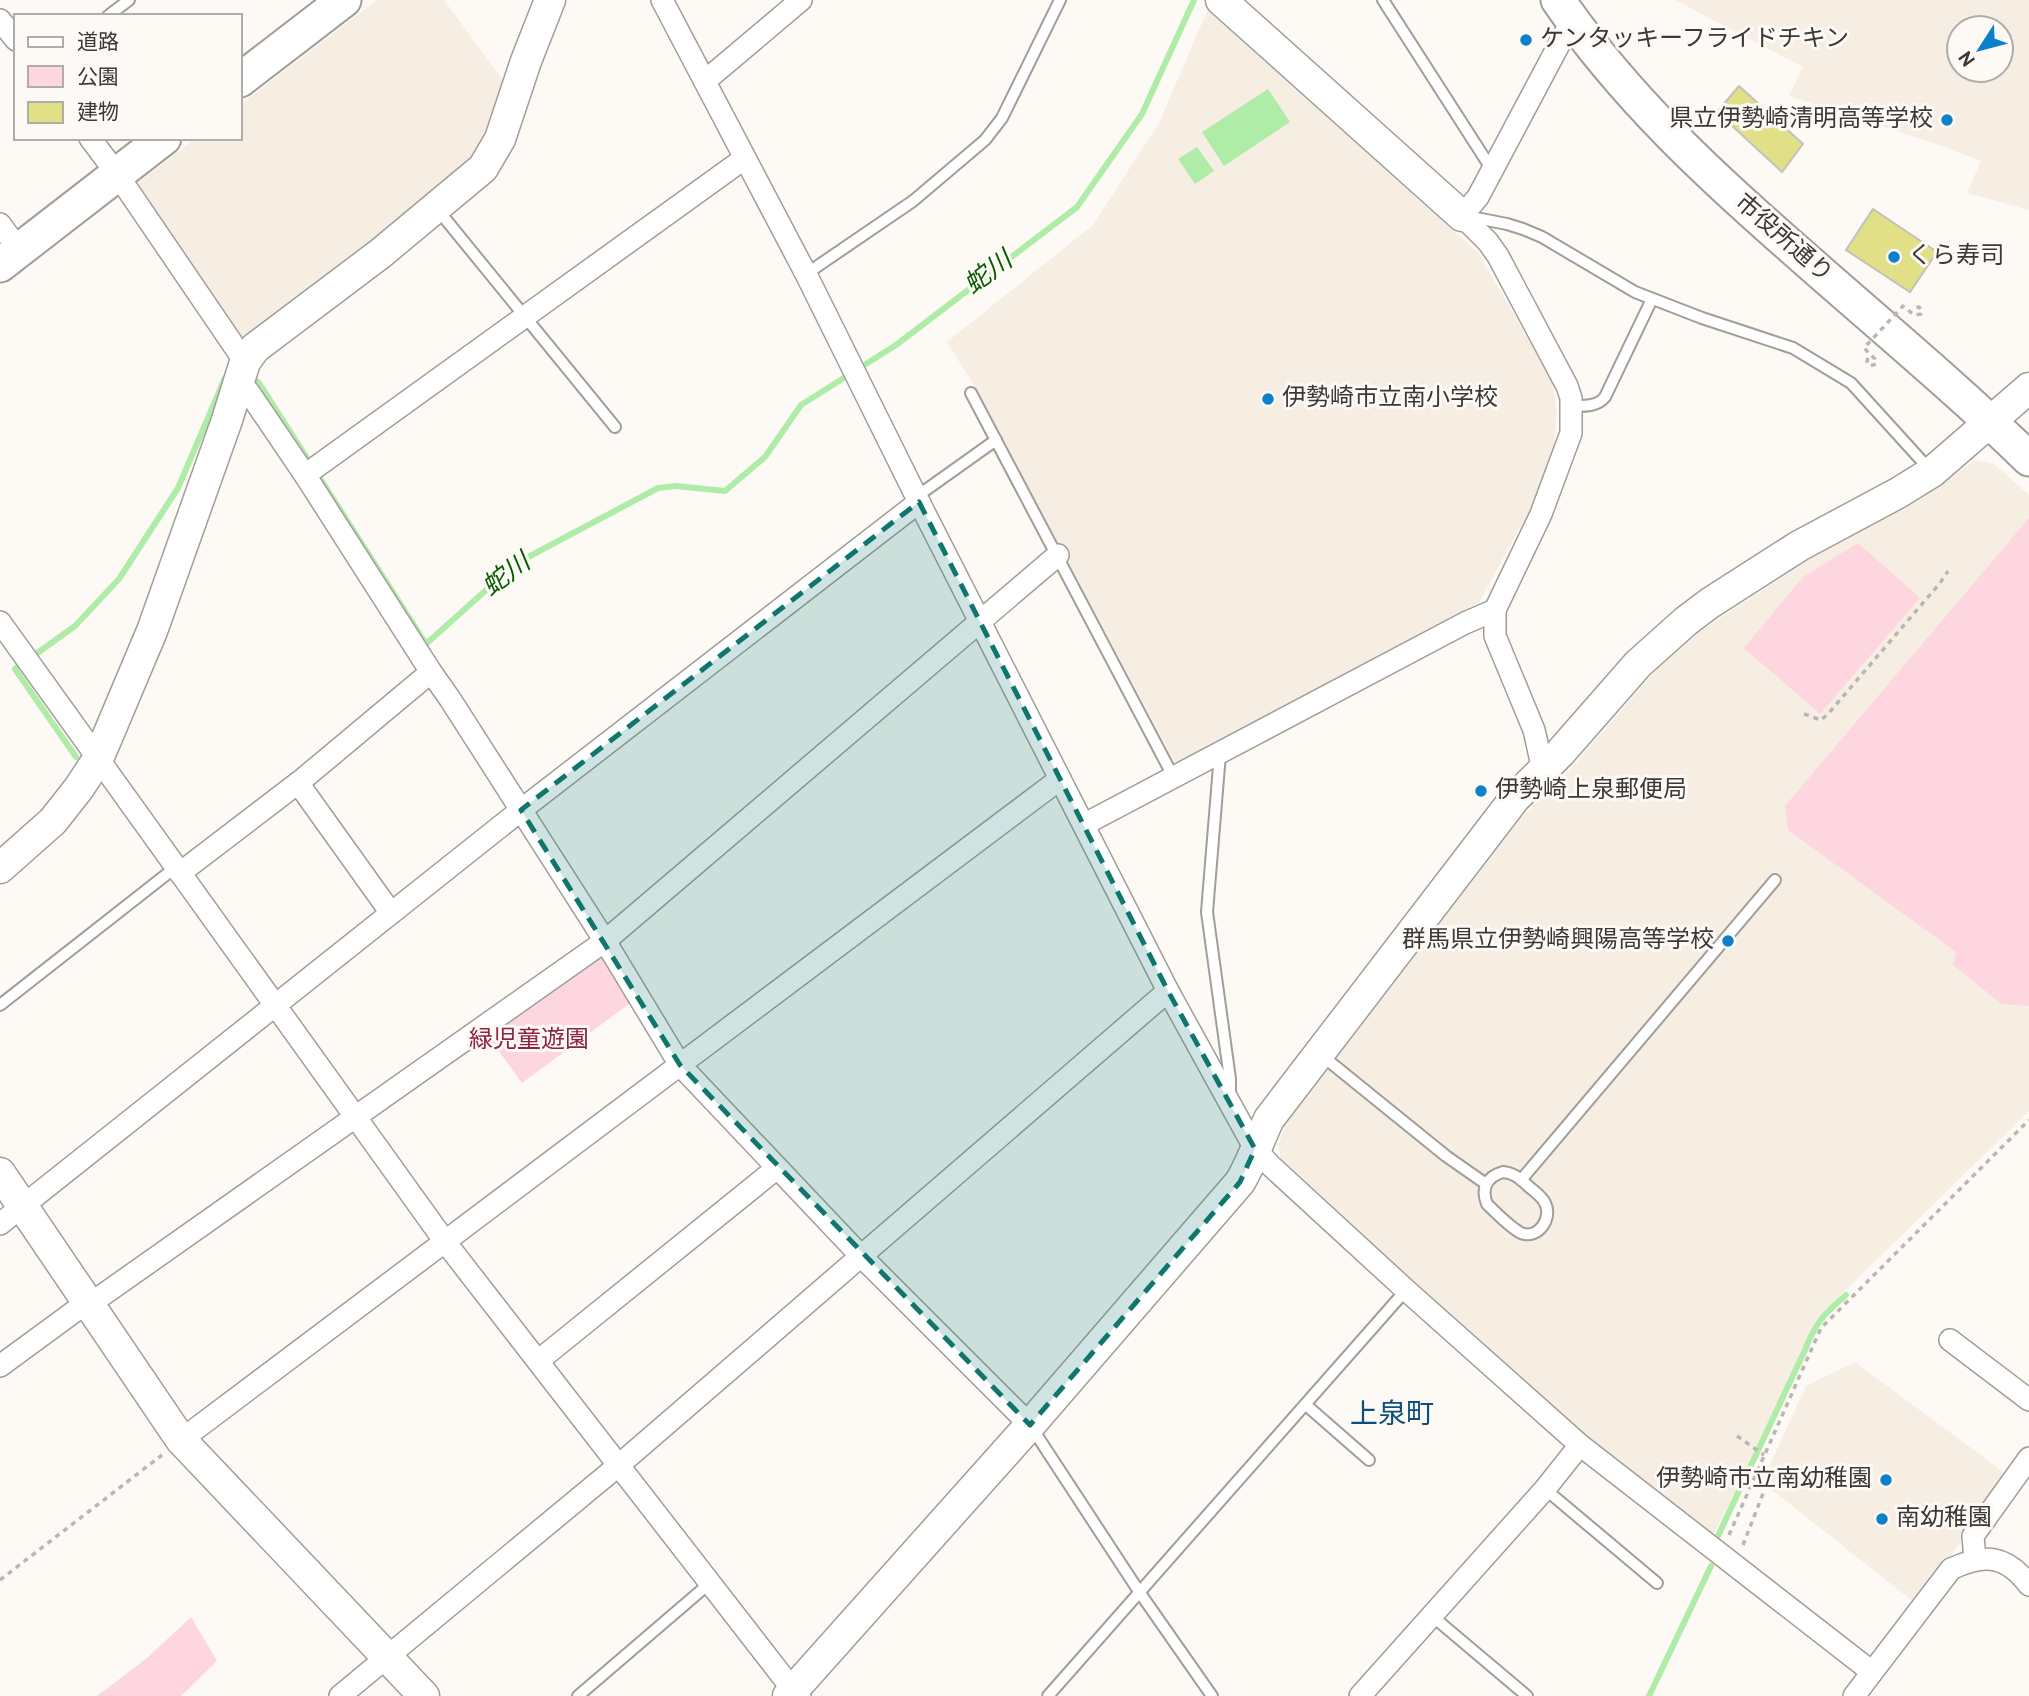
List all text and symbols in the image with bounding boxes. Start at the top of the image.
legend [14,14,242,140]
north arrow [1945,14,2015,84]
place label: ケンタッキーフライドチキン [1540,25,1849,55]
text: 道路 [77,30,119,57]
marker: ケンタッキーフライドチキン [1518,32,1534,48]
text: N [1954,45,1982,70]
text: 公園 [77,65,119,92]
text: 建物 [77,100,119,127]
place label: 県立伊勢崎清明高等学校 [1669,105,1933,135]
marker: 県立伊勢崎清明高等学校 [1939,112,1955,128]
street label: 市役所通り [1728,188,1838,290]
place label: くら寿司 [1908,242,2004,272]
water label: 蛇川 [958,243,1022,303]
marker: くら寿司 [1886,249,1902,265]
place label: 伊勢崎市立南小学校 [1282,384,1498,414]
marker: 伊勢崎市立南小学校 [1260,391,1276,407]
water label: 蛇川 [476,545,540,605]
place label: 伊勢崎上泉郵便局 [1495,776,1687,806]
marker: 伊勢崎上泉郵便局 [1473,783,1489,799]
place label: 群馬県立伊勢崎興陽高等学校 [1402,926,1714,956]
marker: 群馬県立伊勢崎興陽高等学校 [1720,933,1736,949]
park label: 緑児童遊園 [469,1026,589,1056]
district label: 上泉町 [1350,1398,1434,1434]
place label: 伊勢崎市立南幼稚園 [1656,1465,1872,1495]
marker: 伊勢崎市立南幼稚園 [1878,1472,1894,1488]
place label: 南幼稚園 [1896,1504,1992,1534]
marker: 南幼稚園 [1874,1511,1890,1527]

